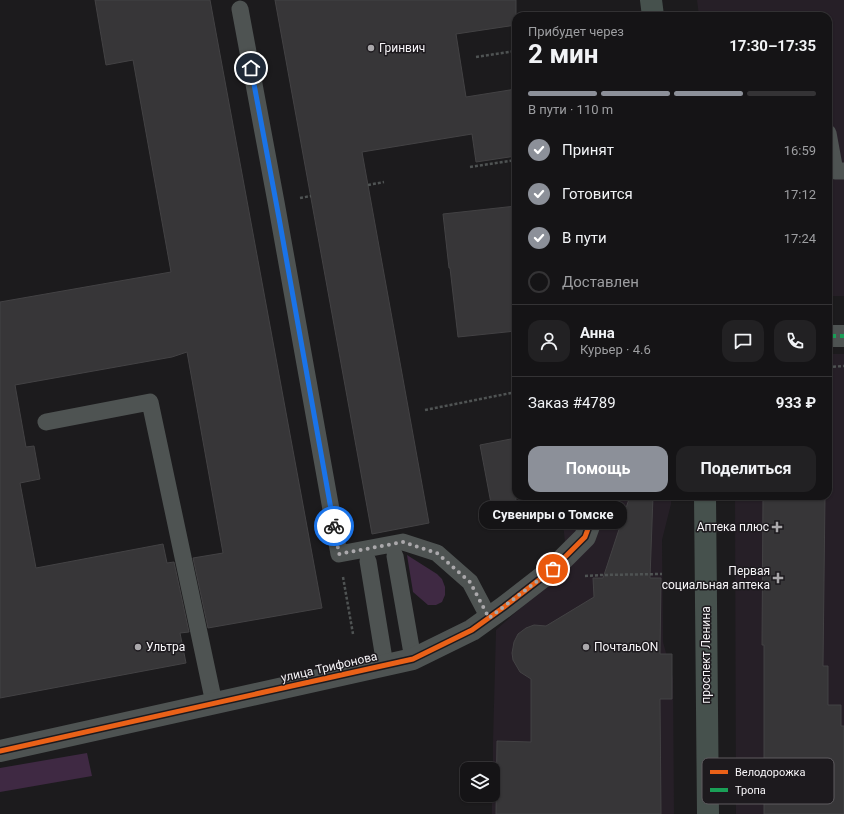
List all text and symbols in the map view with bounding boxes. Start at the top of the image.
text: Прибудет через [528,24,624,39]
text: 17:30–17:35 [729,37,816,55]
text: 2 мин [528,39,599,69]
place label: Гринвич [379,41,425,55]
marker: Гринвич [366,43,376,53]
pin [234,51,268,85]
icon: home [240,57,262,79]
text: В пути · 110 m [528,102,613,117]
icon: check [528,139,550,161]
text: Принят [562,141,614,159]
text: 16:59 [784,143,816,158]
icon: check [528,183,550,205]
text: Готовится [562,185,633,203]
text: 17:12 [784,187,816,202]
icon: check [528,227,550,249]
text: В пути [562,229,607,247]
text: 17:24 [784,231,816,246]
text: Доставлен [562,273,639,291]
button: person [528,320,570,362]
button: chat [722,320,764,362]
button: phone [774,320,816,362]
text: Анна [580,324,615,342]
text: Курьер · 4.6 [580,342,651,357]
text: Заказ #4789 [528,394,616,412]
text: 933 ₽ [776,394,816,412]
button: Помощь [528,446,668,492]
button: Поделиться [676,446,816,492]
callout: Сувениры о Томске [479,501,627,529]
courier [314,506,354,546]
text: Сувениры о Томске [493,507,613,522]
icon: bike [323,515,345,537]
place label: Аптека плюс [697,520,769,534]
marker: Аптека плюс [772,522,782,532]
pin [536,552,570,586]
icon: bag [542,558,564,580]
place label: Первая социальная аптека [662,564,770,592]
marker: Первая социальная аптека [773,573,783,583]
street label: проспект Ленина [699,606,713,704]
place label: Ультра [146,640,185,654]
place label: ПочтальON [594,640,658,654]
marker: Ультра [133,642,143,652]
marker: ПочтальON [581,642,591,652]
street label: улица Трифонова [279,649,379,685]
legend [702,758,834,804]
map controls [460,762,500,802]
button: layers [460,762,500,802]
text: Велодорожка [735,766,806,779]
text: Тропа [735,784,766,797]

